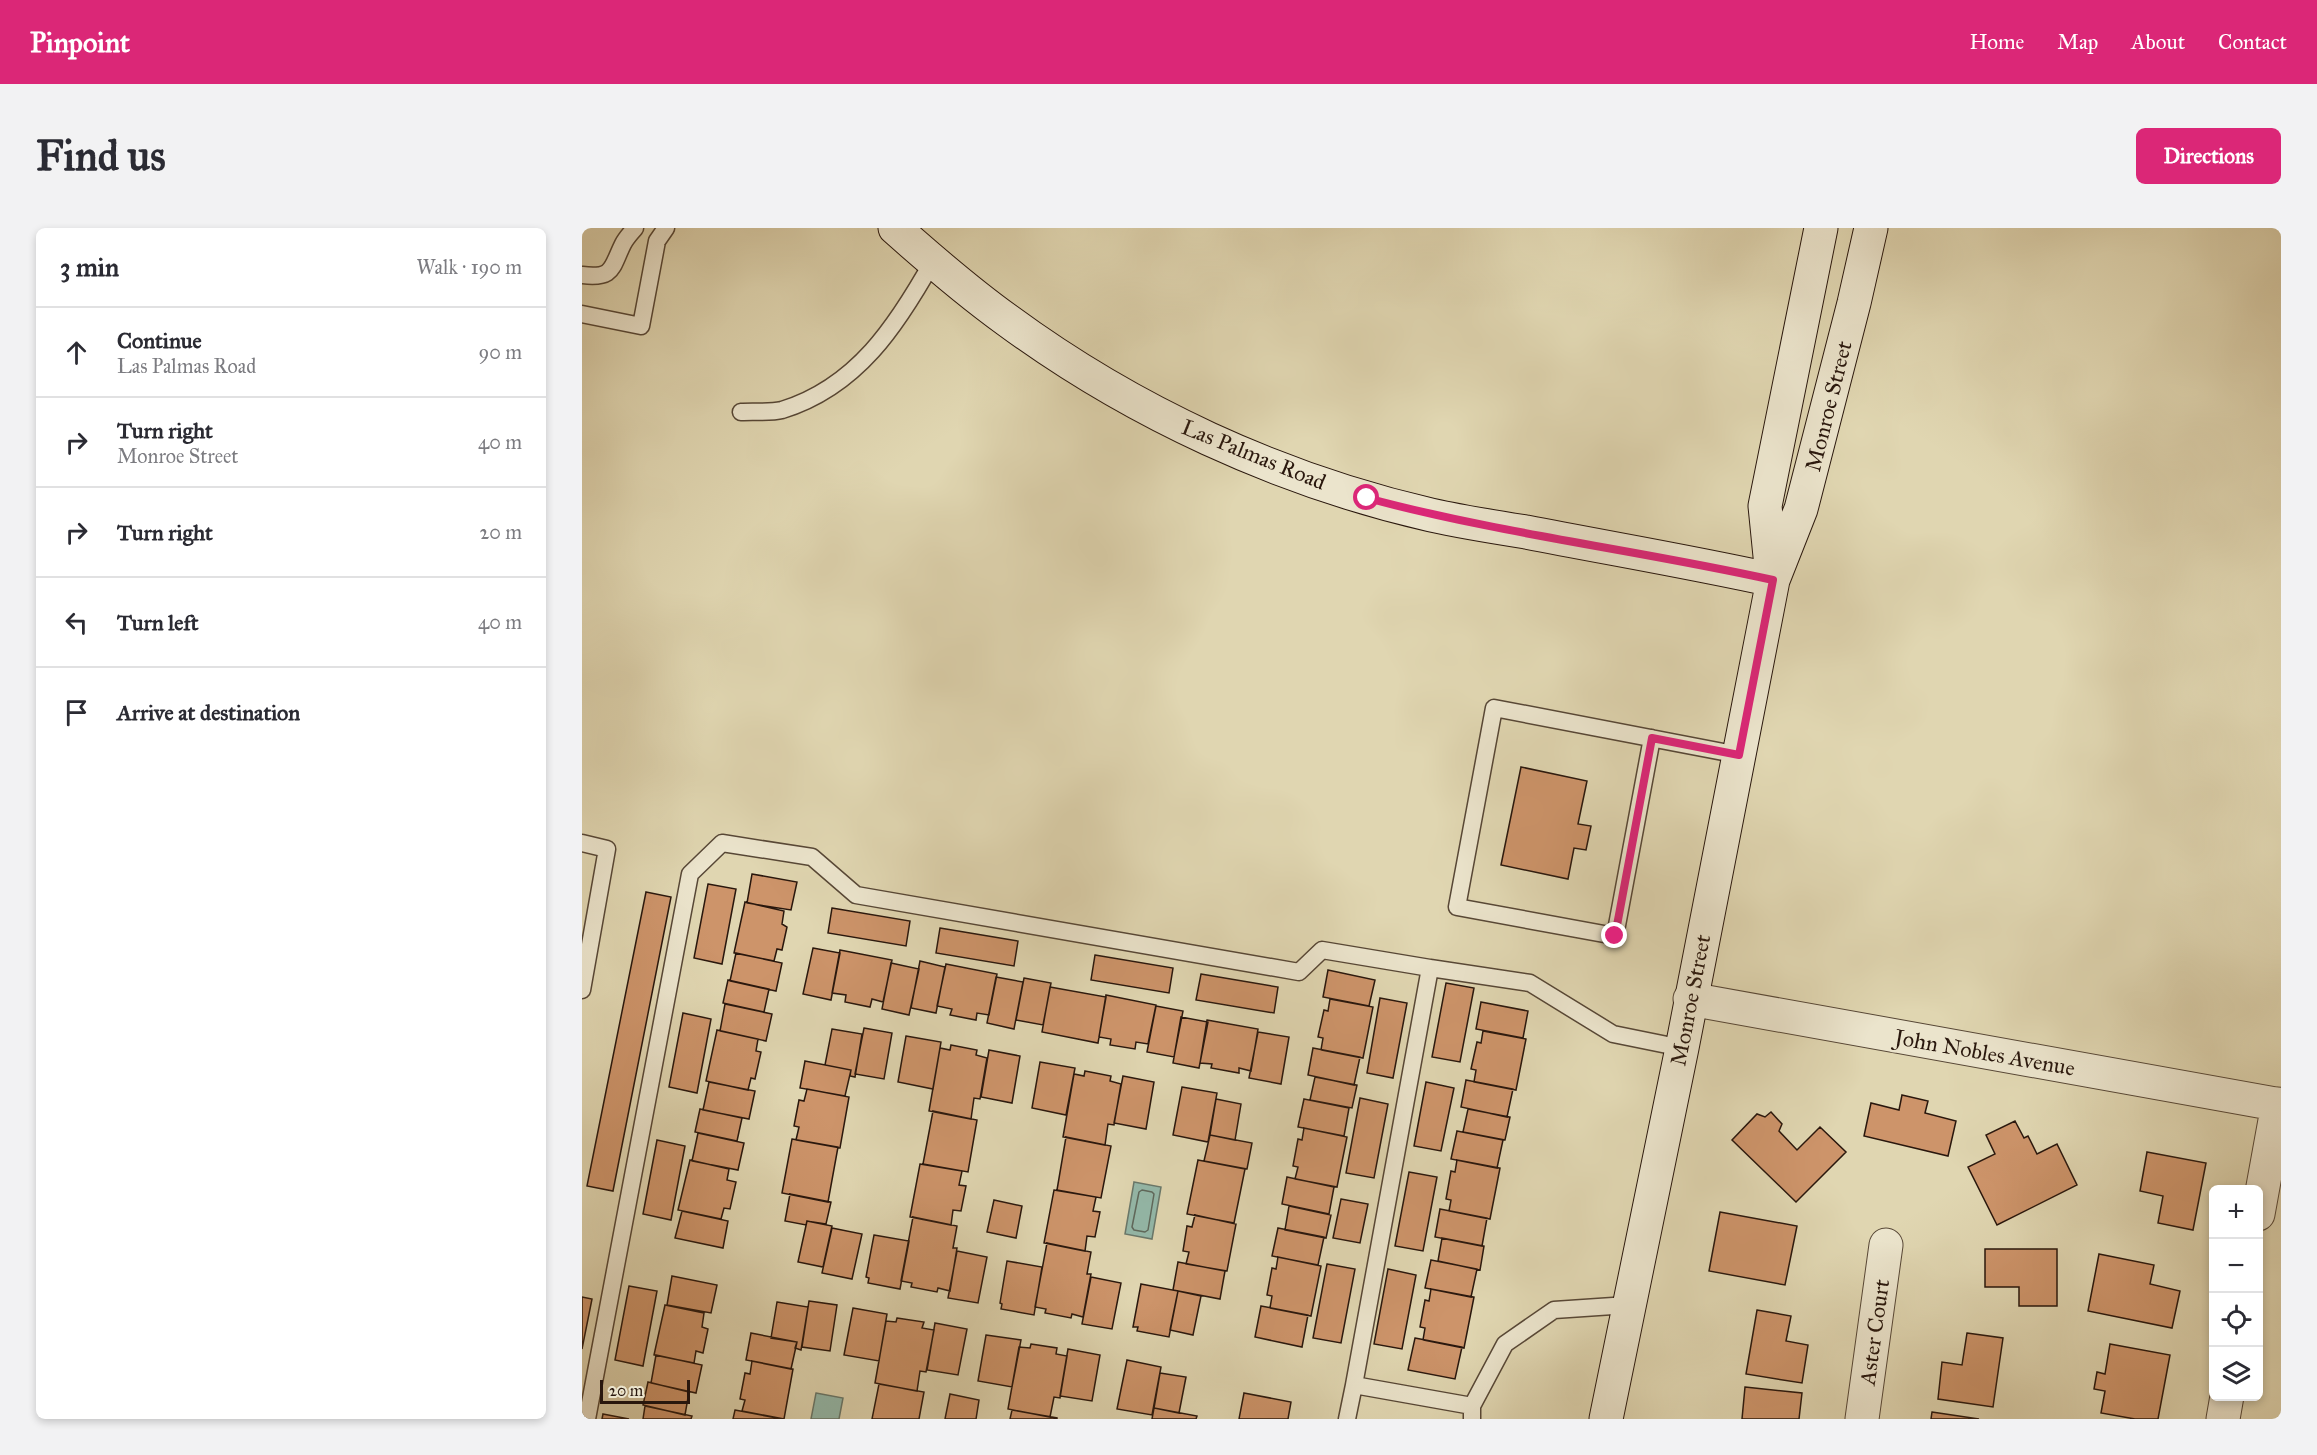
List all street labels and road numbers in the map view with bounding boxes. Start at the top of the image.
street label: Monroe Street [1799,338,1858,474]
street label: Las Palmas Road [1178,413,1330,496]
street label: Monroe Street [1665,932,1717,1068]
street label: John Nobles Avenue [1891,1023,2077,1082]
street label: Aster Court [1854,1277,1895,1388]

